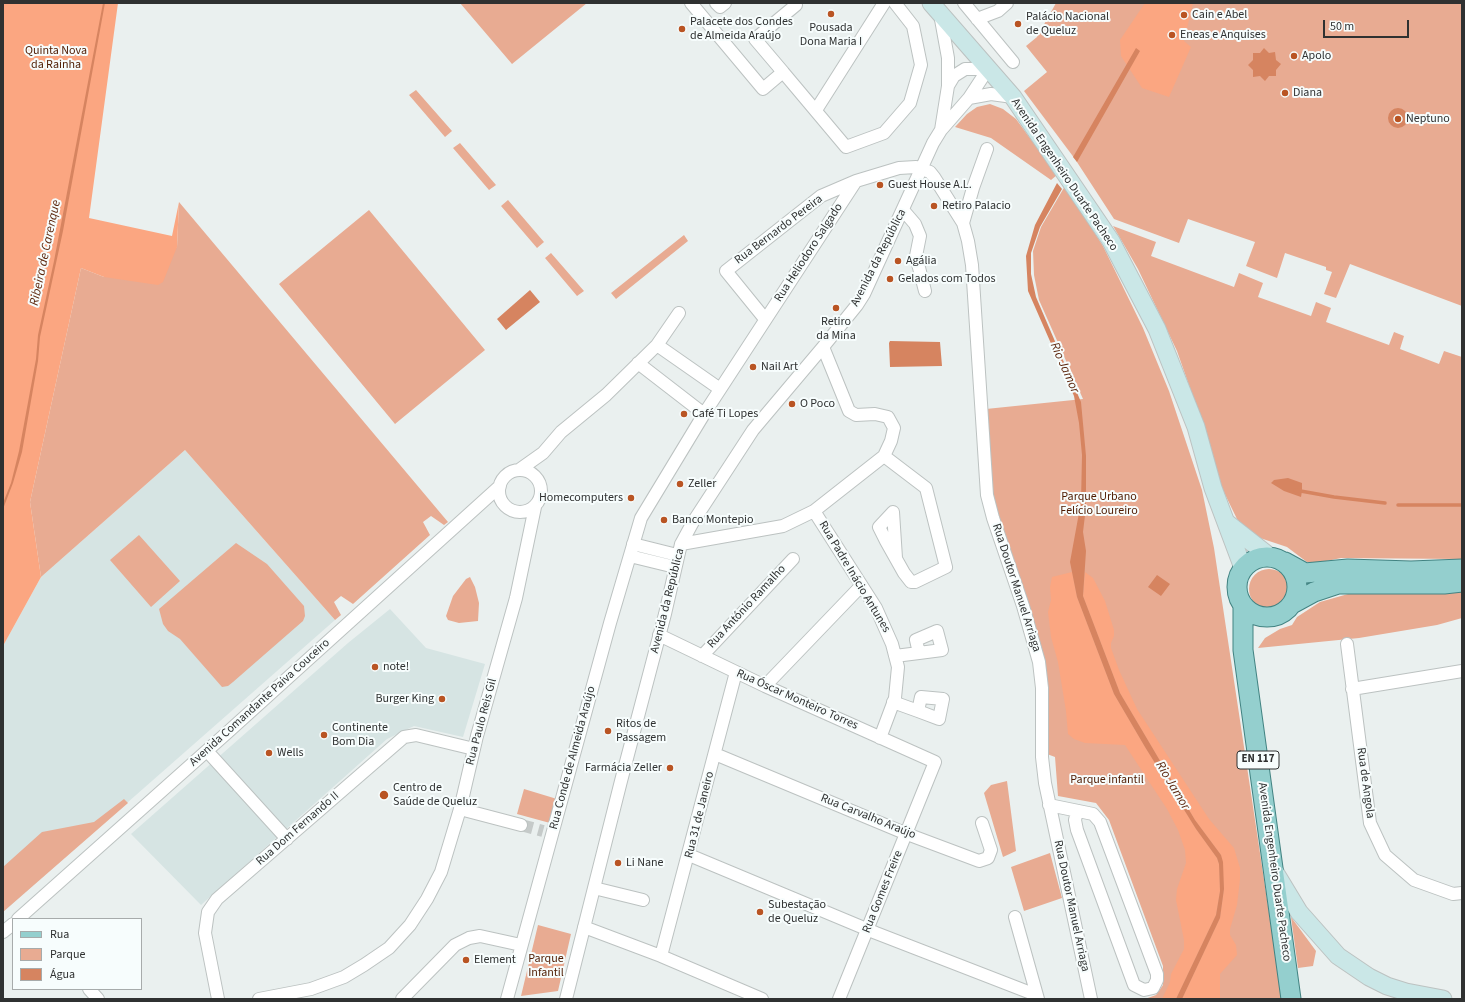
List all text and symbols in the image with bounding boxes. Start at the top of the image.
place label: Cain e Abel [1192,8,1247,22]
marker: Pousada Dona Maria I [826,9,836,19]
place label: Palácio Nacional de Queluz [1026,10,1109,38]
marker: Cain e Abel [1179,10,1189,20]
scale bar [1325,12,1411,38]
place label: Palacete dos Condes de Almeida Araújo [690,15,793,43]
text: 50 m [1330,18,1354,35]
marker: Palácio Nacional de Queluz [1013,19,1023,29]
place label: Pousada Dona Maria I [800,21,862,49]
marker: Palacete dos Condes de Almeida Araújo [677,24,687,34]
place label: Eneas e Anquises [1180,28,1266,42]
marker: Eneas e Anquises [1167,30,1177,40]
park label: Quinta Nova da Rainha [25,44,87,72]
place label: Apolo [1302,49,1331,63]
marker: Apolo [1289,51,1299,61]
place label: Diana [1293,86,1322,100]
marker: Diana [1280,88,1290,98]
street label: Avenida Engenheiro Duarte Pacheco [1008,96,1120,254]
place label: Neptuno [1406,112,1450,126]
marker: Neptuno [1393,114,1403,124]
place label: Guest House A.L. [888,178,972,192]
marker: Guest House A.L. [875,180,885,190]
street label: Rua Bernardo Pereira [732,192,826,268]
water label: Ribeira de Carenque [27,199,65,307]
place label: Retiro Palacio [942,199,1011,213]
street label: Rua Heliodoro Salgado [772,201,846,305]
marker: Retiro Palacio [929,201,939,211]
street label: Avenida da República [848,207,910,309]
place label: Agália [906,254,936,268]
marker: Agália [893,256,903,266]
place label: Gelados com Todos [898,272,995,286]
marker: Gelados com Todos [885,274,895,284]
marker: Retiro da Mina [831,303,841,313]
place label: Retiro da Mina [816,315,856,343]
water label: Rio Jamor [1046,340,1082,396]
place label: Nail Art [761,360,798,374]
marker: Nail Art [748,362,758,372]
place label: O Poco [800,397,835,411]
marker: O Poco [787,399,797,409]
place label: Café Ti Lopes [692,407,758,421]
marker: Café Ti Lopes [679,409,689,419]
place label: Zeller [688,477,716,491]
marker: Zeller [675,479,685,489]
park label: Parque Urbano Felício Loureiro [1060,490,1138,518]
place label: Homecomputers [539,491,623,505]
marker: Homecomputers [626,493,636,503]
place label: Banco Montepio [672,513,754,527]
marker: Banco Montepio [659,515,669,525]
street label: Rua Padre Inácio Antunes [815,519,893,635]
street label: Rua Doutor Manuel Arriaga [988,522,1044,654]
street label: Avenida da República [648,547,688,655]
street label: Rua António Ramalho [705,562,789,652]
street label: Avenida Comandante Paiva Couceiro [187,636,333,770]
place label: note! [383,660,409,674]
marker: note! [370,662,380,672]
street label: Rua Óscar Monteiro Torres [734,667,860,733]
street label: Rua Paulo Reis Gil [464,677,500,767]
street label: Rua Conde de Almeida Araújo [547,685,599,831]
place label: Burger King [375,692,434,706]
marker: Burger King [437,694,447,704]
place label: Ritos de Passagem [616,717,666,745]
place label: Continente Bom Dia [332,721,388,749]
marker: Ritos de Passagem [603,726,613,736]
marker: Continente Bom Dia [319,730,329,740]
place label: Wells [277,746,304,760]
street label: Rua de Angola [1353,747,1377,819]
marker: Wells [264,748,274,758]
road number: EN 117 [1237,751,1279,769]
water label: Rio Jamor [1151,759,1193,813]
place label: Farmácia Zeller [585,761,662,775]
marker: Farmácia Zeller [665,763,675,773]
street label: Rua 31 de Janeiro [682,770,718,860]
park label: Parque infantil [1070,773,1144,787]
place label: Centro de Saúde de Queluz [393,781,477,809]
street label: Avenida Engenheiro Duarte Pacheco [1254,782,1294,962]
street label: Rua Dom Fernando II [254,789,342,869]
marker: Centro de Saúde de Queluz [378,789,390,801]
street label: Rua Carvalho Araújo [818,791,918,843]
street label: Rua Doutor Manuel Arriaga [1050,839,1092,973]
street label: Rua Gomes Freire [860,849,906,935]
place label: Li Nane [626,856,664,870]
marker: Li Nane [613,858,623,868]
place label: Subestação de Queluz [768,898,826,926]
marker: Subestação de Queluz [755,907,765,917]
legend [12,918,142,990]
text: Rua [50,926,69,943]
text: Parque [50,946,86,963]
park label: Parque Infantil [528,952,564,980]
place label: Element [474,953,516,967]
marker: Element [461,955,471,965]
text: Água [50,966,75,983]

